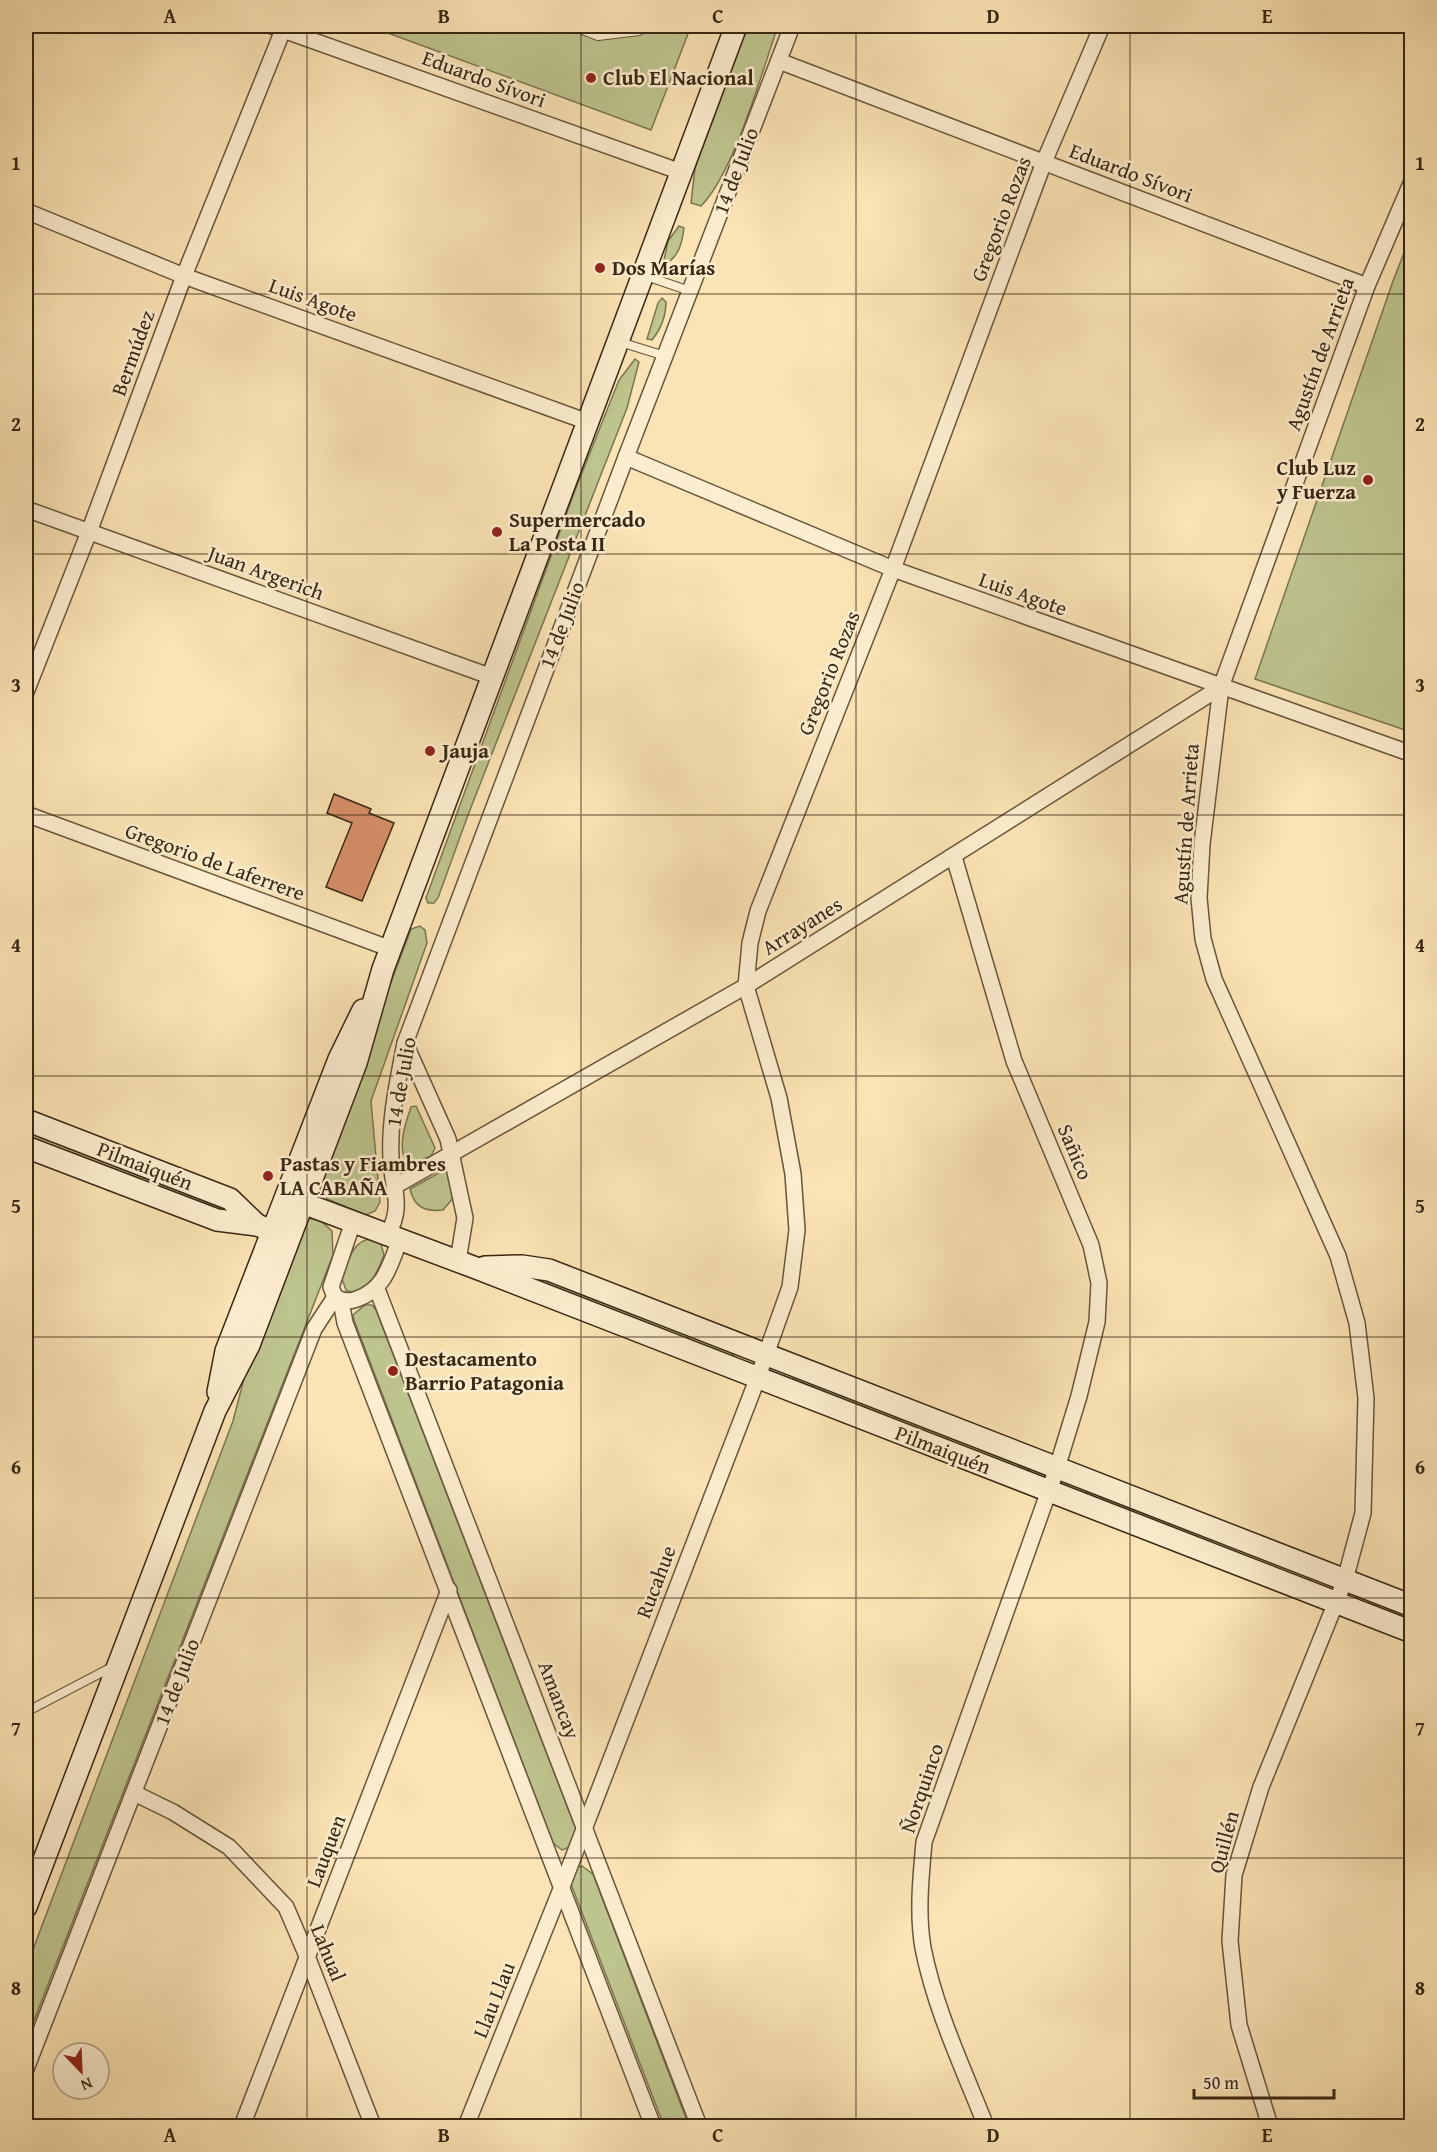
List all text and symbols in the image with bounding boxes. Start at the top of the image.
text: A [164,1,177,30]
text: B [438,1,450,30]
text: C [712,1,724,30]
text: D [986,1,1000,30]
text: E [1262,1,1273,30]
street label: Eduardo Sívori [418,42,550,115]
place label: Club El Nacional [603,62,754,93]
marker: Club El Nacional [584,71,598,85]
street label: 14 de Julio [705,123,766,219]
street label: Eduardo Sívori [1065,135,1197,210]
text: 1 [11,148,21,177]
text: 1 [1415,148,1425,177]
street label: Gregorio Rozas [962,152,1039,286]
place label: Dos Marías [612,252,715,283]
marker: Dos Marías [593,261,607,275]
street label: Luis Agote [265,269,362,330]
street label: Agustín de Arrieta [1277,273,1362,435]
street label: Bermúdez [103,306,162,400]
text: 2 [11,409,21,438]
text: 2 [1415,409,1425,438]
place label: Club Luz y Fuerza [1276,452,1356,507]
marker: Club Luz y Fuerza [1361,473,1375,487]
place label: Supermercado La Posta II [509,504,645,559]
marker: Supermercado La Posta II [490,525,504,539]
street label: Juan Argerich [201,536,329,608]
street label: Luis Agote [975,563,1072,624]
street label: 14 de Julio [531,577,592,673]
street label: Gregorio Rozas [789,606,868,740]
text: 3 [11,670,21,699]
text: 3 [1415,670,1425,699]
place label: Jauja [439,735,489,766]
street label: Agustín de Arrieta [1164,742,1207,906]
marker: Jauja [423,744,437,758]
street label: Gregorio de Laferrere [121,815,309,908]
street label: Arrayanes [755,889,848,963]
text: 4 [11,930,21,959]
text: 4 [1415,930,1425,959]
street label: 14 de Julio [377,1034,424,1129]
street label: Sañico [1050,1119,1101,1185]
street label: Pilmaiquén [93,1133,198,1198]
place label: Pastas y Fiambres LA CABAÑA [280,1148,446,1203]
marker: Pastas y Fiambres LA CABAÑA [261,1169,275,1183]
text: 5 [11,1191,21,1220]
text: 5 [1415,1191,1425,1220]
place label: Destacamento Barrio Patagonia [405,1343,564,1398]
marker: Destacamento Barrio Patagonia [386,1364,400,1378]
street label: Pilmaiquén [891,1417,996,1482]
text: 6 [11,1452,21,1481]
text: 6 [1415,1452,1425,1481]
street label: Rucahue [627,1541,684,1623]
street label: 14 de Julio [146,1634,207,1730]
street label: Amancay [530,1656,589,1744]
text: 7 [11,1713,21,1742]
text: 7 [1415,1713,1425,1742]
street label: Ñorquinco [892,1739,951,1837]
street label: Quillén [1200,1807,1247,1877]
street label: Lauquen [298,1810,354,1892]
street label: Lahual [303,1920,354,1986]
street label: Llau Llau [464,1957,523,2042]
text: 8 [11,1973,21,2002]
text: 8 [1415,1973,1425,2002]
north arrow [51,2041,111,2101]
scale bar [1194,2062,1334,2100]
text: 50 m [1203,2069,1239,2096]
text: N [77,2072,96,2098]
text: A [164,2120,177,2149]
text: B [438,2120,450,2149]
text: C [712,2120,724,2149]
text: D [986,2120,1000,2149]
text: E [1262,2120,1273,2149]

